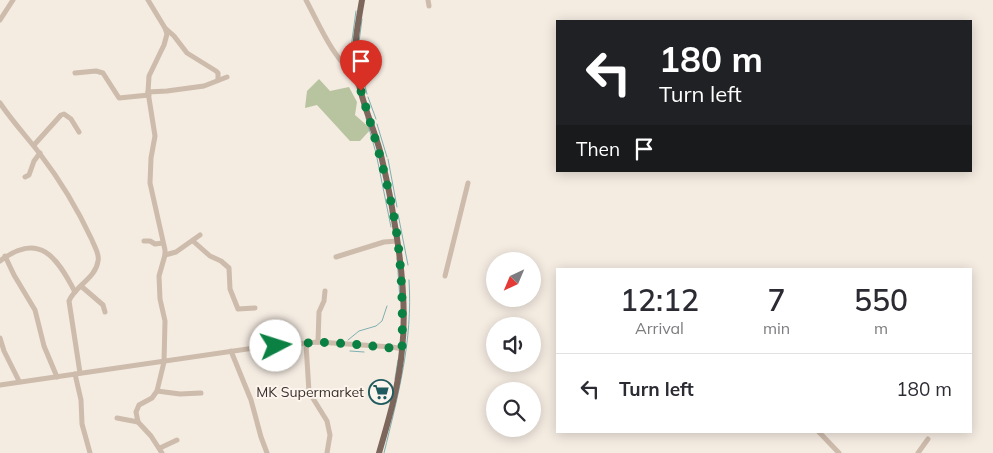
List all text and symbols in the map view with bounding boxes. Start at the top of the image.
text: 180 m [659,37,763,81]
pin [340,40,382,91]
icon: left [576,40,641,105]
icon: arrive [347,47,375,75]
text: Turn left [659,80,742,108]
icon: arrive [630,135,658,163]
text: Then [576,137,620,161]
north arrow [486,252,541,308]
map controls [486,252,541,437]
text: 12:12 [620,281,699,319]
text: 7 [768,281,786,319]
text: 550 [854,281,908,319]
button: sound [486,317,541,372]
text: Arrival [635,318,684,338]
text: min [763,318,790,338]
text: m [874,318,888,338]
position arrow [249,319,301,371]
icon: left [576,375,604,403]
text: Turn left [619,377,694,401]
text: 180 m [896,377,952,401]
supermarket icon: MK Supermarket [368,379,394,405]
button: search [486,382,541,437]
place label: MK Supermarket [256,383,364,401]

